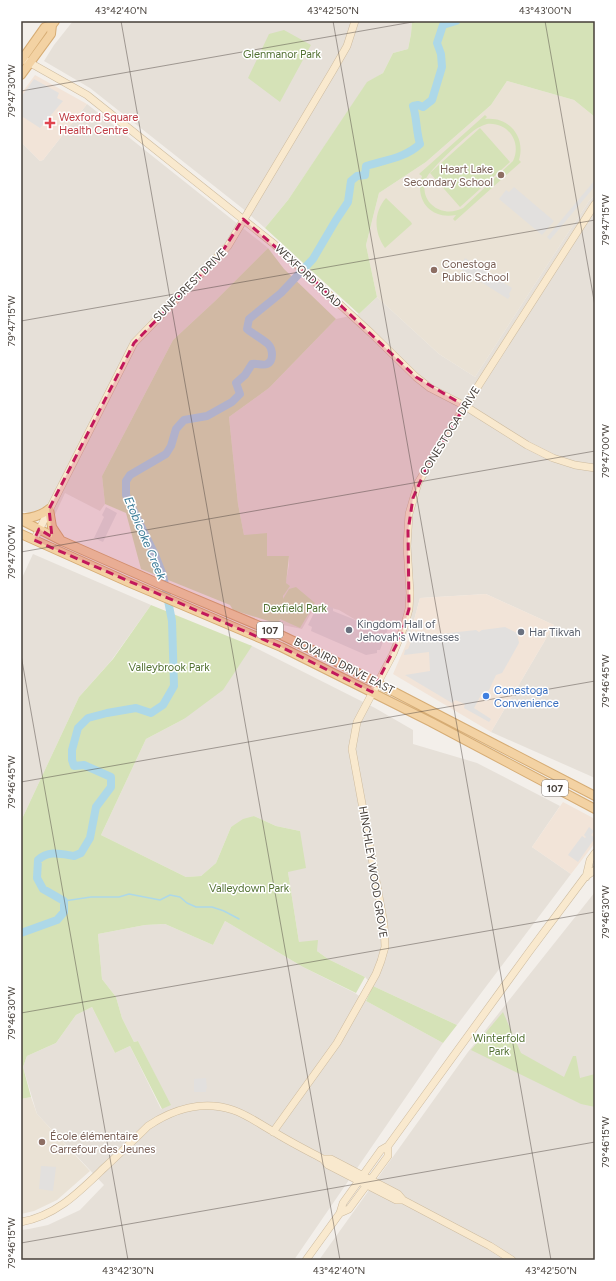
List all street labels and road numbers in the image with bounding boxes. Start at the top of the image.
street label: WEXFORD ROAD [272,242,344,310]
street label: SUNFOREST DRIVE [151,246,229,324]
street label: CONESTOGA DRIVE [417,384,483,478]
road number: 107 [257,622,283,638]
street label: BOVAIRD DRIVE EAST [292,635,396,697]
road number: 107 [542,780,568,796]
street label: HINCHLEY WOOD GROVE [356,805,390,939]

